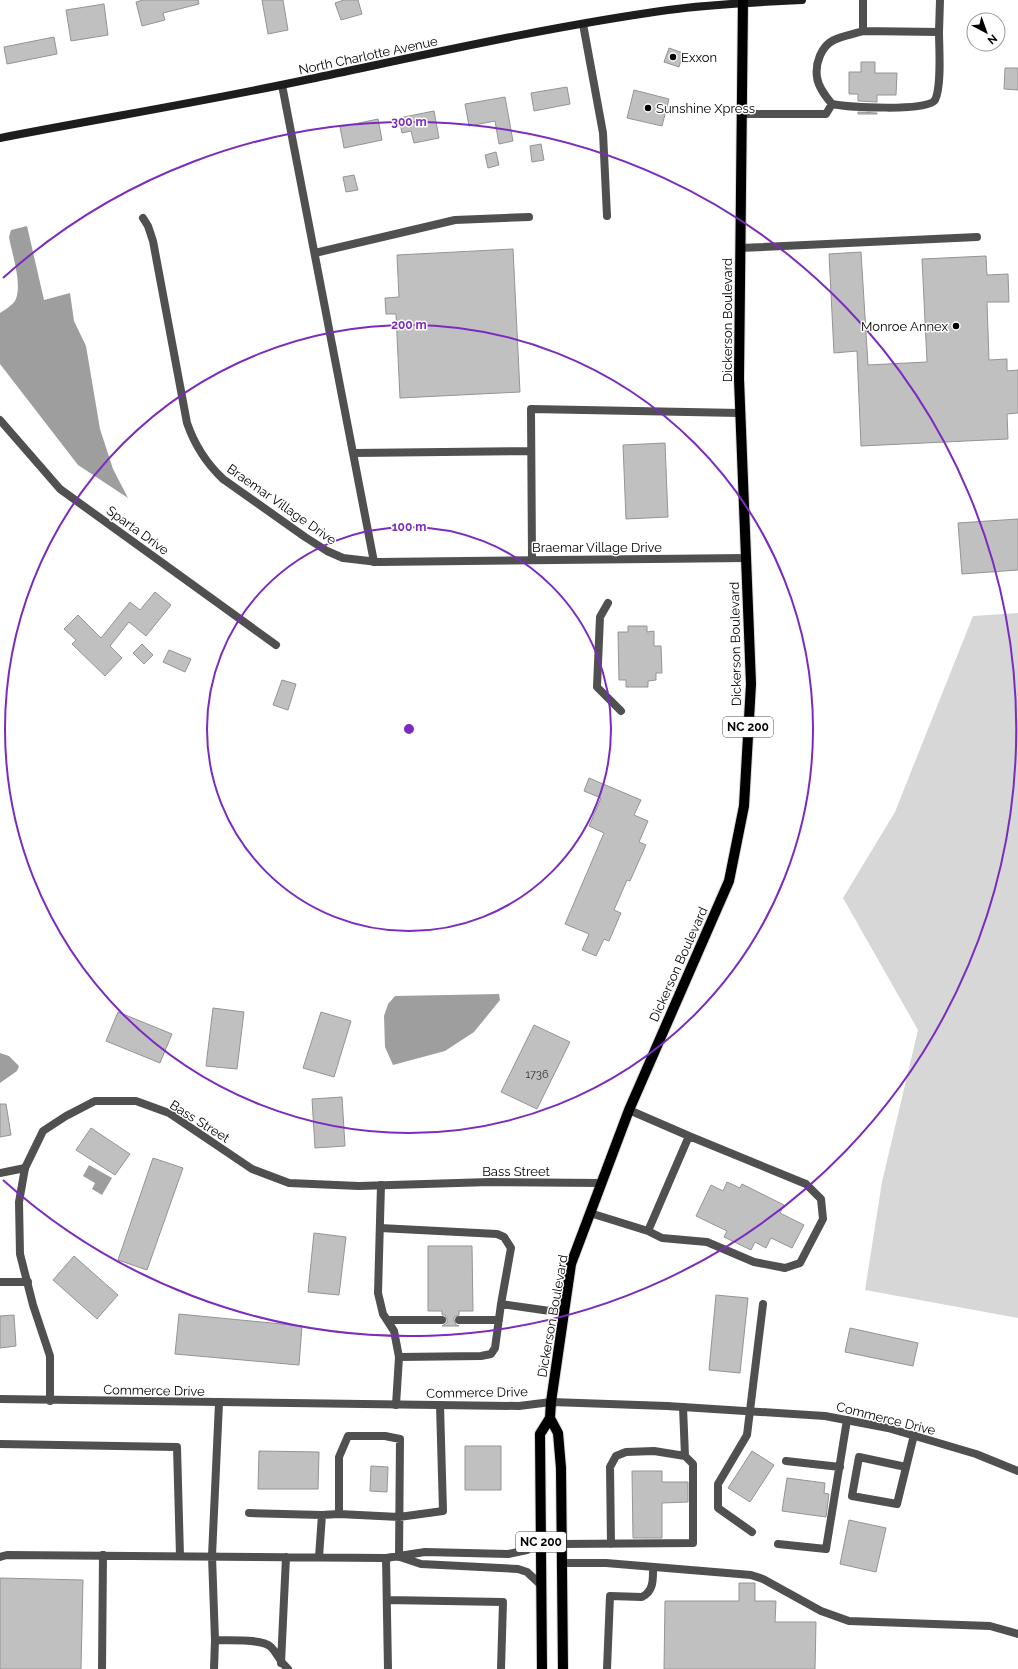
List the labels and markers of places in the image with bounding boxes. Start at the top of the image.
place label: Exxon [681,50,717,65]
marker: Exxon [668,52,678,62]
place label: Sunshine Xpress [656,101,755,116]
marker: Sunshine Xpress [643,103,653,113]
place label: Monroe Annex [861,319,948,334]
marker: Monroe Annex [951,321,961,331]
centre of rings [402,722,416,736]

